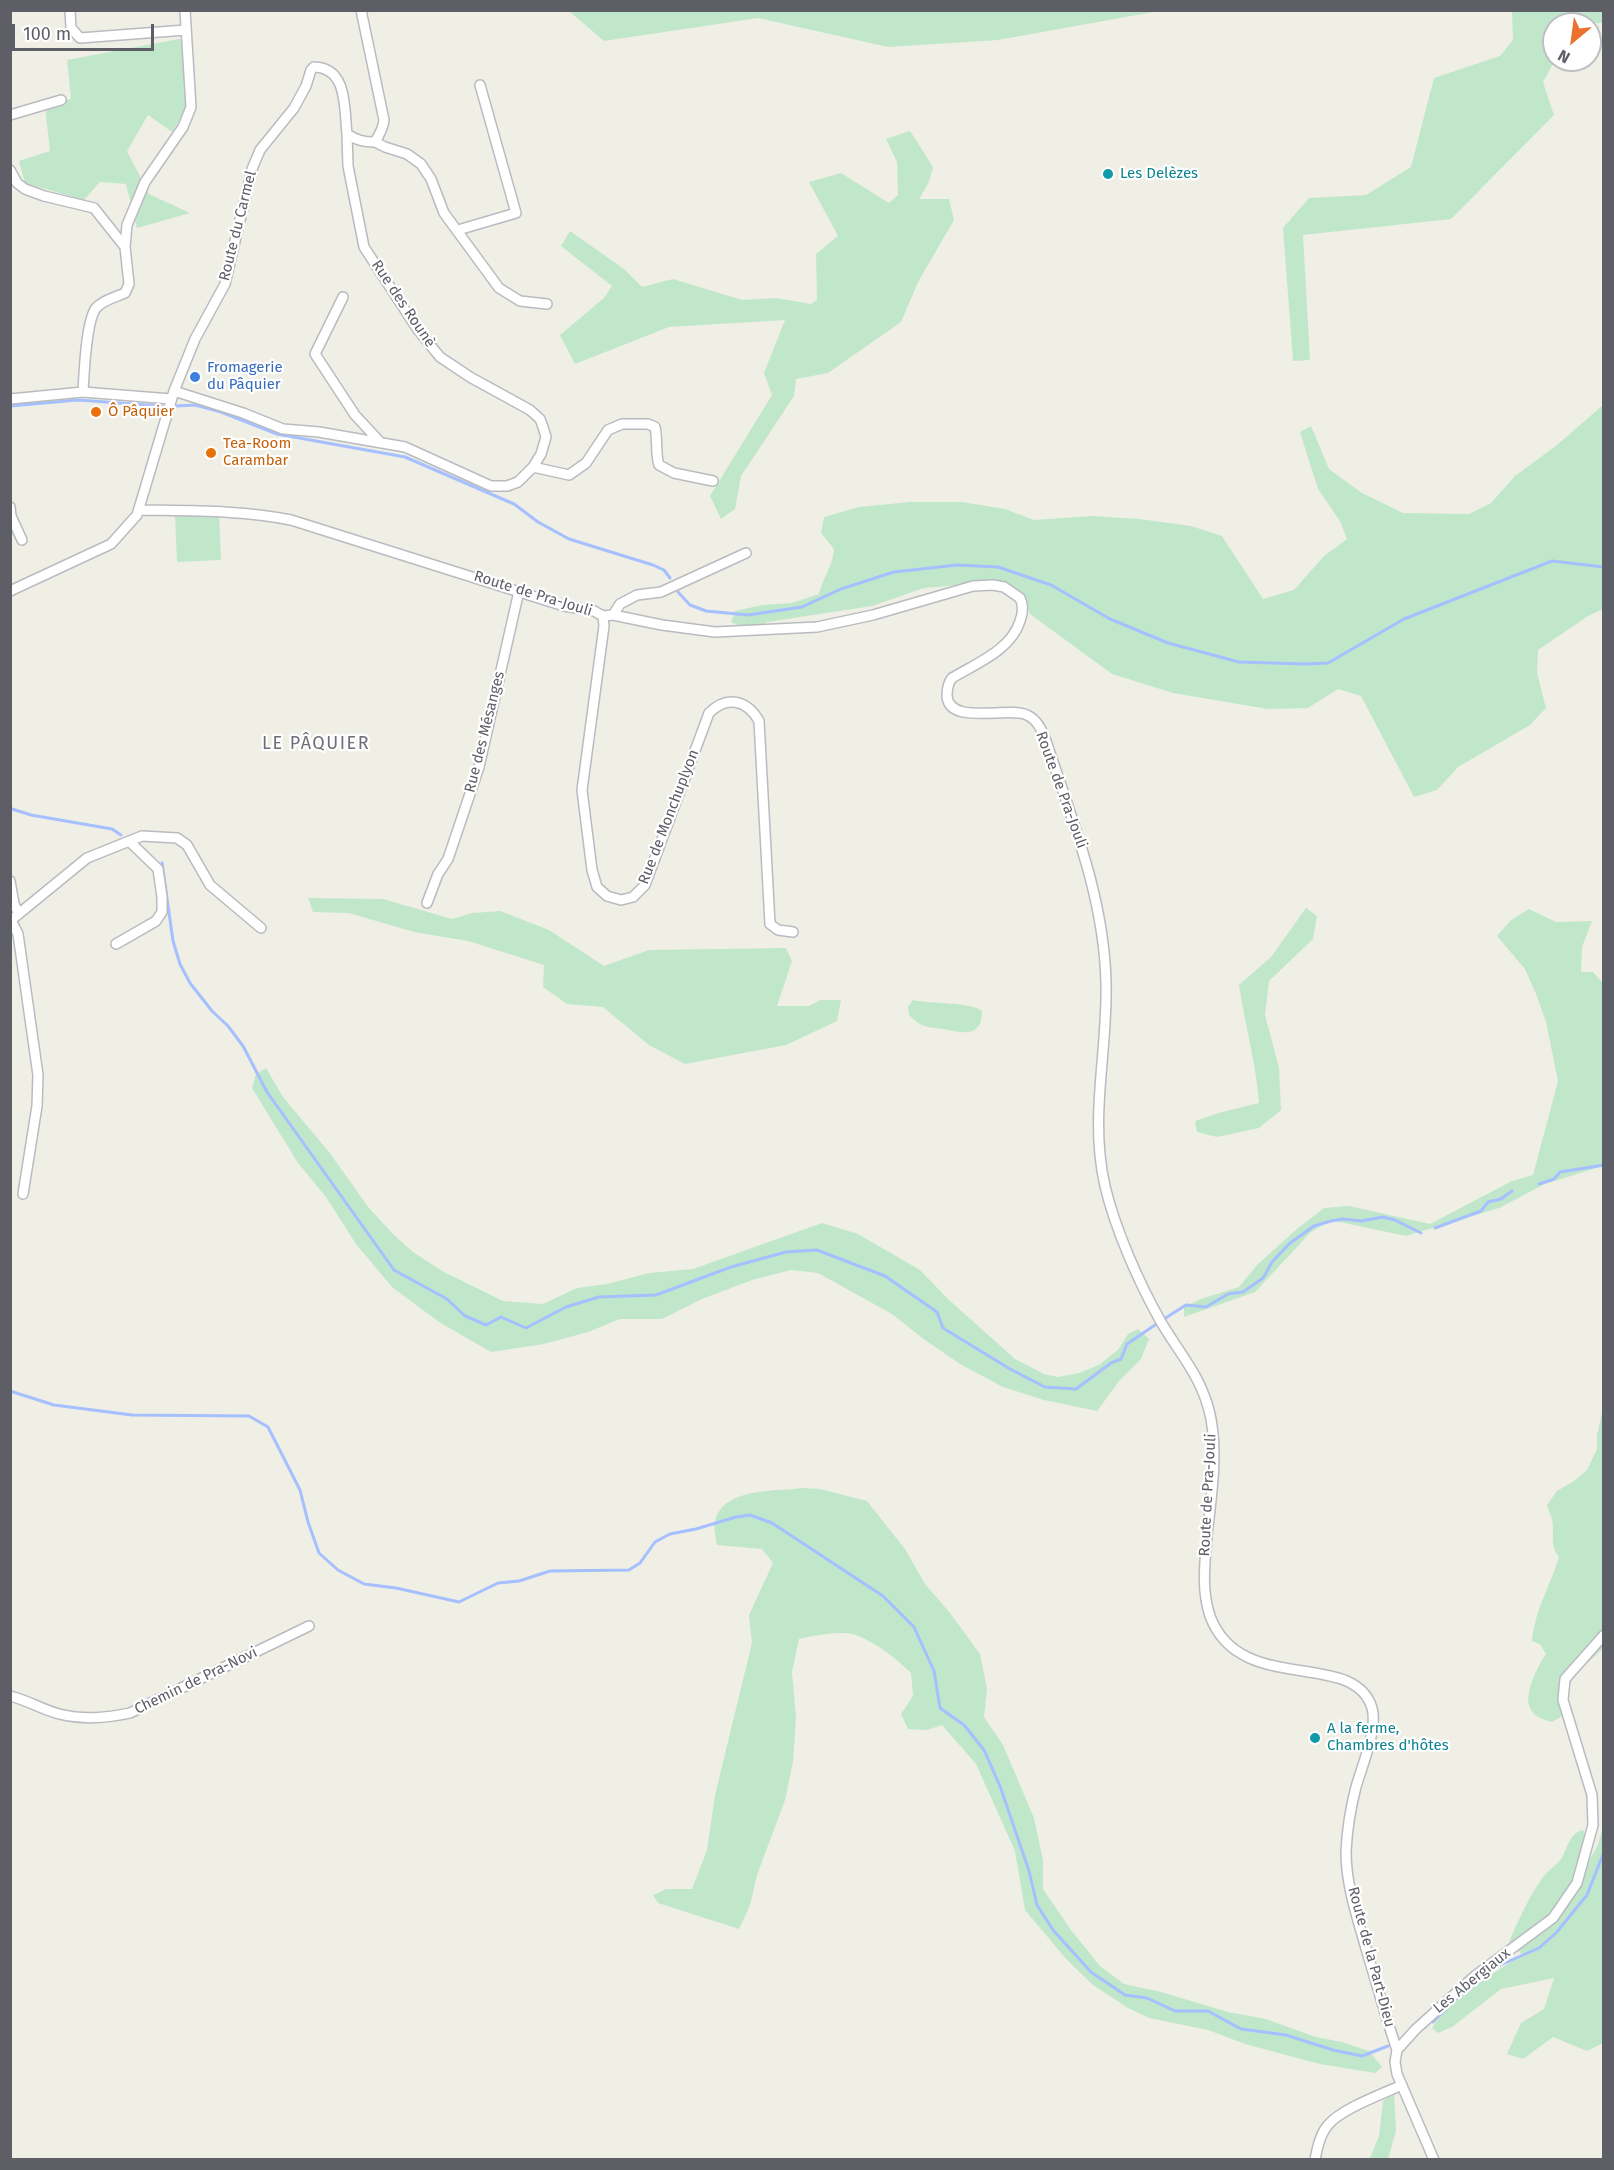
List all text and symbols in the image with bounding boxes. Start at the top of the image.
scale bar [15,12,158,50]
north arrow [1542,12,1602,72]
text: 100 m [23,23,71,45]
text: N [1555,46,1573,67]
place label: Les Delèzes [1120,165,1198,183]
marker: Les Delèzes [1101,167,1115,181]
street label: Route du Carmel [216,169,260,283]
street label: Rue des Rounè [367,257,439,351]
place label: Fromagerie du Pâquier [207,359,283,394]
marker: Fromagerie du Pâquier [188,370,202,384]
place label: Ô Pâquier [108,403,174,421]
marker: Ô Pâquier [89,405,103,419]
place label: Tea-Room Carambar [223,435,291,470]
marker: Tea-Room Carambar [204,446,218,460]
street label: Route de Pra-Jouli [472,567,594,621]
street label: Rue des Mésanges [461,669,509,795]
street label: Route de Pra-Jouli [1031,729,1091,851]
district label: LE PÂQUIER [262,733,370,755]
street label: Rue de Monchuplyon [635,747,703,887]
street label: Route de Pra-Jouli [1196,1433,1220,1557]
street label: Chemin de Pra-Novi [132,1643,260,1719]
place label: A la ferme, Chambres d'hôtes [1327,1720,1449,1755]
marker: A la ferme, Chambres d'hôtes [1308,1731,1322,1745]
street label: Route de la Part-Dieu [1344,1885,1398,2029]
street label: Les Abergiaux [1430,1945,1514,2017]

